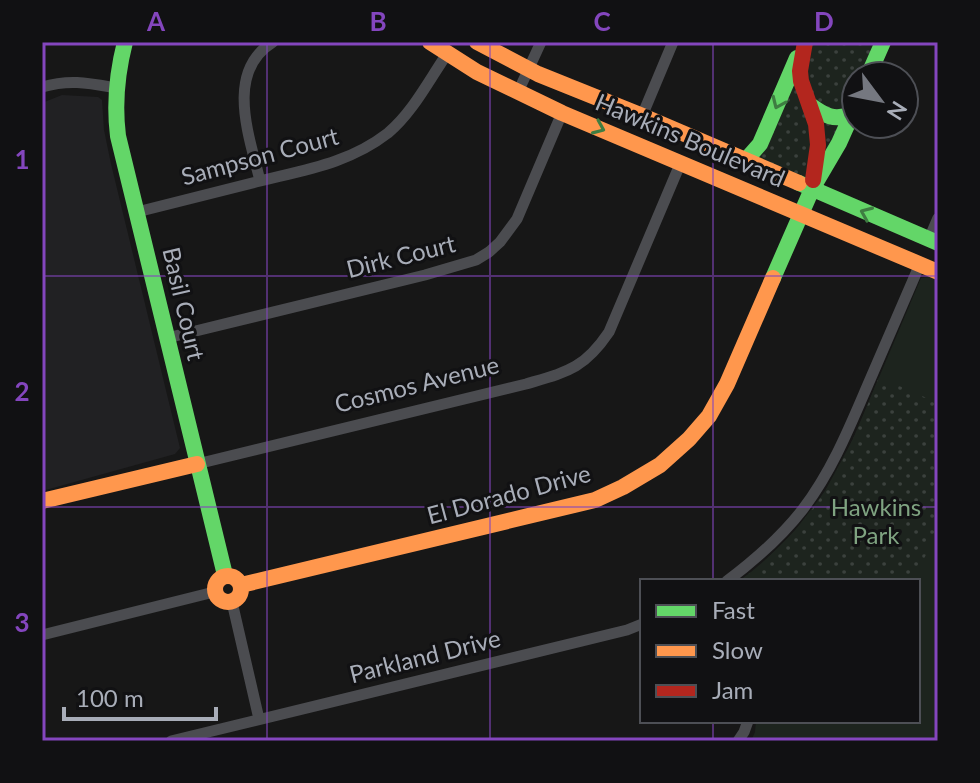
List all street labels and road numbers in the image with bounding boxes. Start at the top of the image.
street label: Hawkins Boulevard [592,87,790,193]
street label: Sampson Court [178,121,342,190]
street label: Dirk Court [343,228,458,283]
street label: Basil Court [157,244,212,363]
street label: Cosmos Avenue [331,349,502,418]
street label: El Dorado Drive [424,458,594,529]
street label: Parkland Drive [346,623,503,688]

